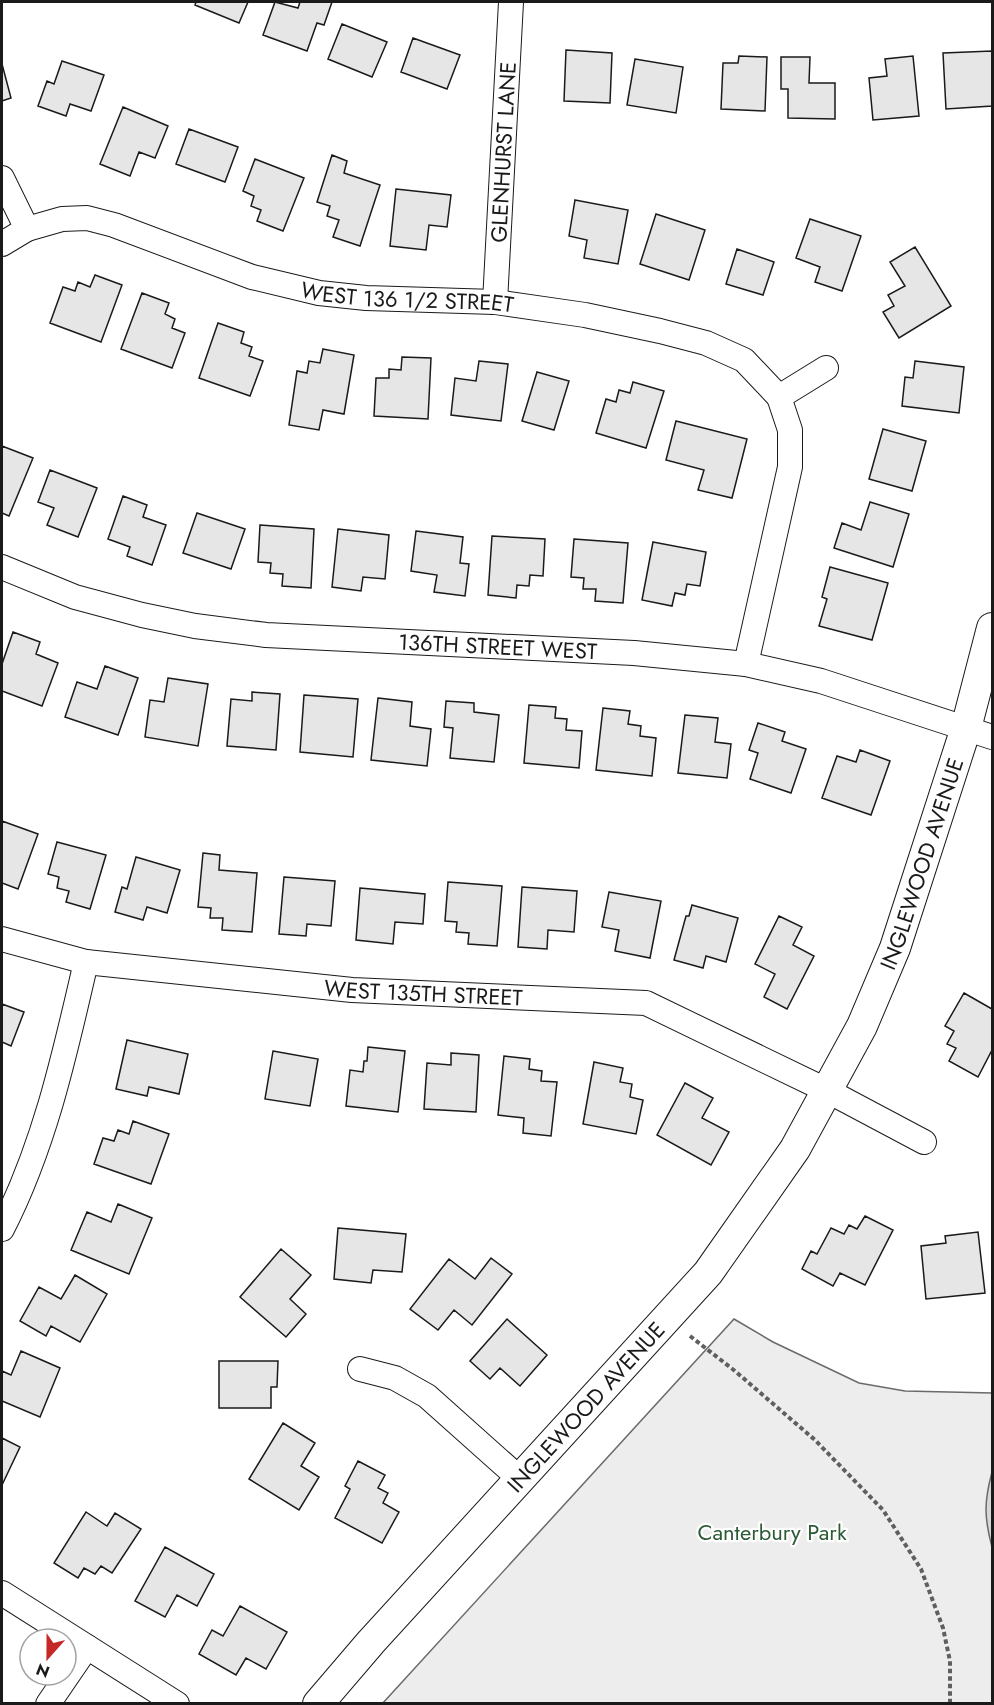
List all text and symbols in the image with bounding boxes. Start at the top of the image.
street label: GLENHURST LANE [482,61,524,244]
street label: WEST 136 1/2 STREET [297,273,517,321]
street label: 136TH STREET WEST [398,625,599,667]
street label: INGLEWOOD AVENUE [872,754,971,975]
street label: WEST 135TH STREET [323,971,524,1014]
street label: INGLEWOOD AVENUE [499,1314,672,1499]
park label: Canterbury Park [697,1516,847,1548]
north arrow [18,1627,78,1687]
text: N [33,1658,53,1684]

